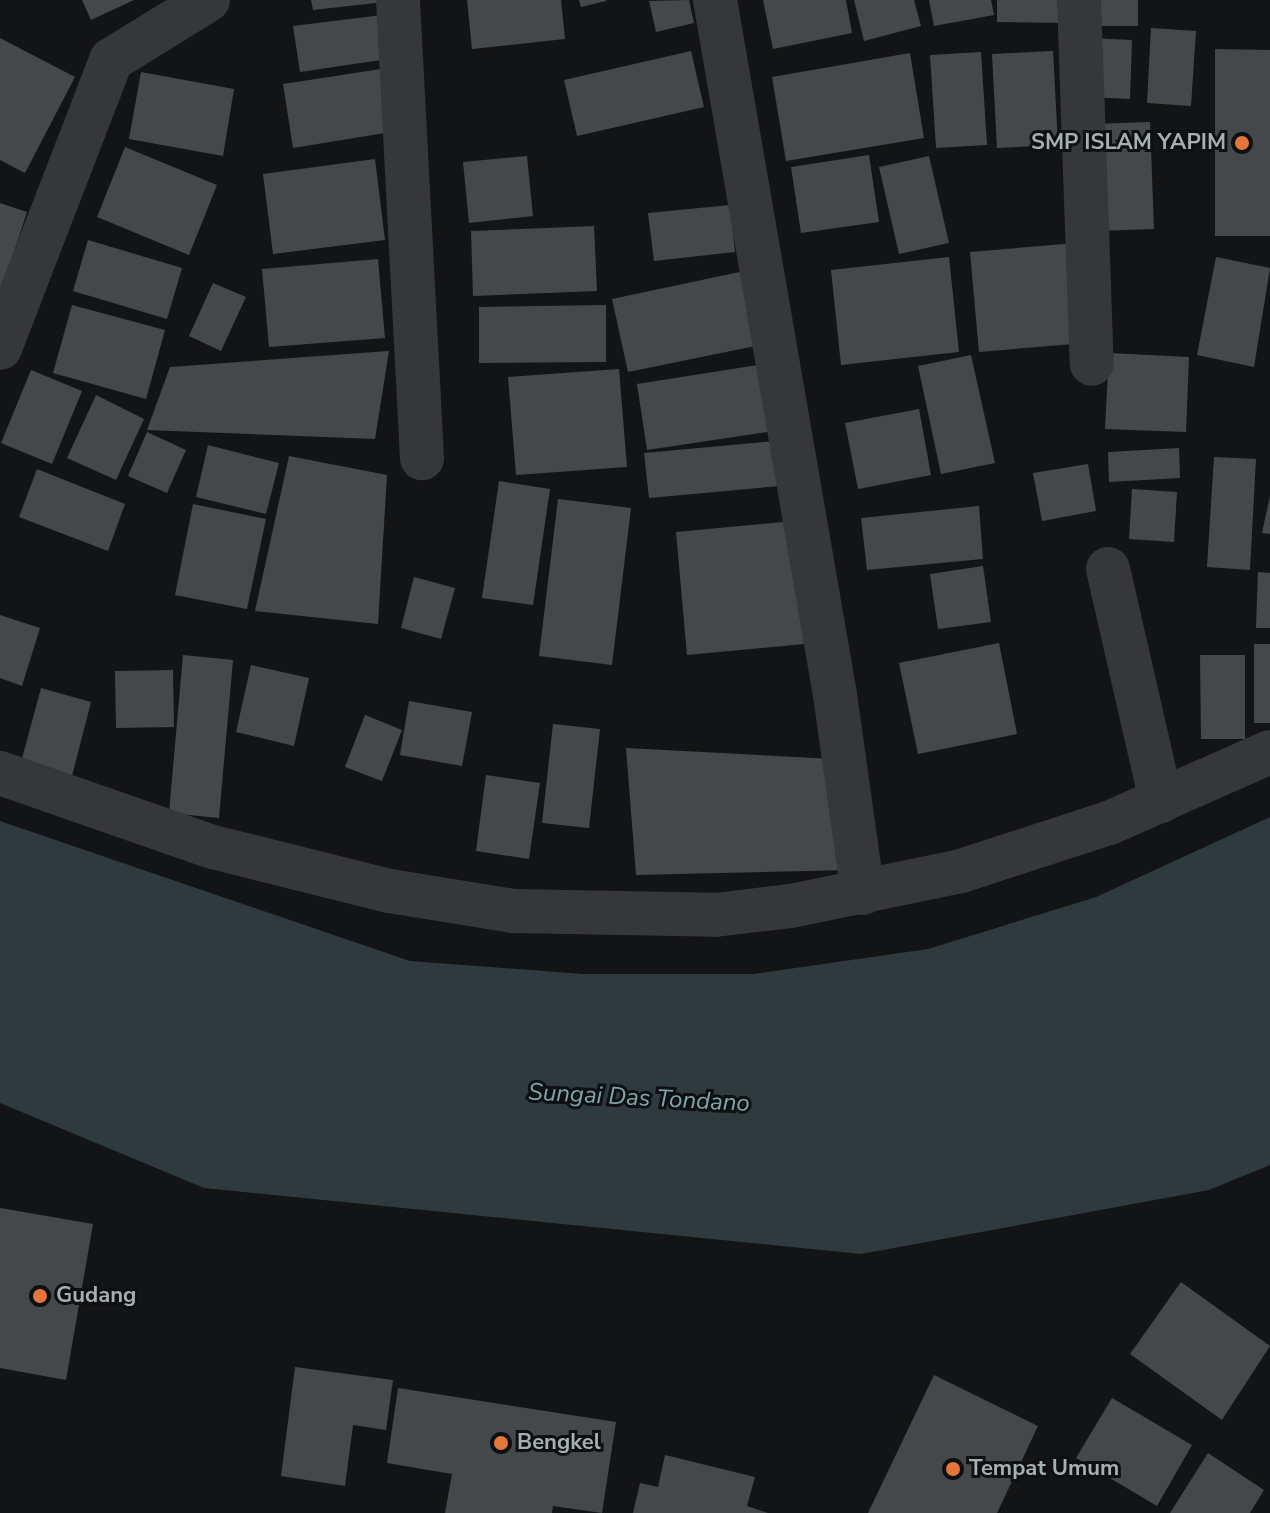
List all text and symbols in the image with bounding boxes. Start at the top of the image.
place label: SMP ISLAM YAPIM [1031,130,1226,156]
marker: SMP ISLAM YAPIM [1233,134,1251,152]
water label: Sungai Das Tondano [527,1078,751,1118]
place label: Gudang [56,1283,136,1309]
marker: Gudang [31,1287,49,1305]
place label: Bengkel [517,1430,601,1456]
marker: Bengkel [492,1434,510,1452]
place label: Tempat Umum [969,1456,1119,1482]
marker: Tempat Umum [944,1460,962,1478]

